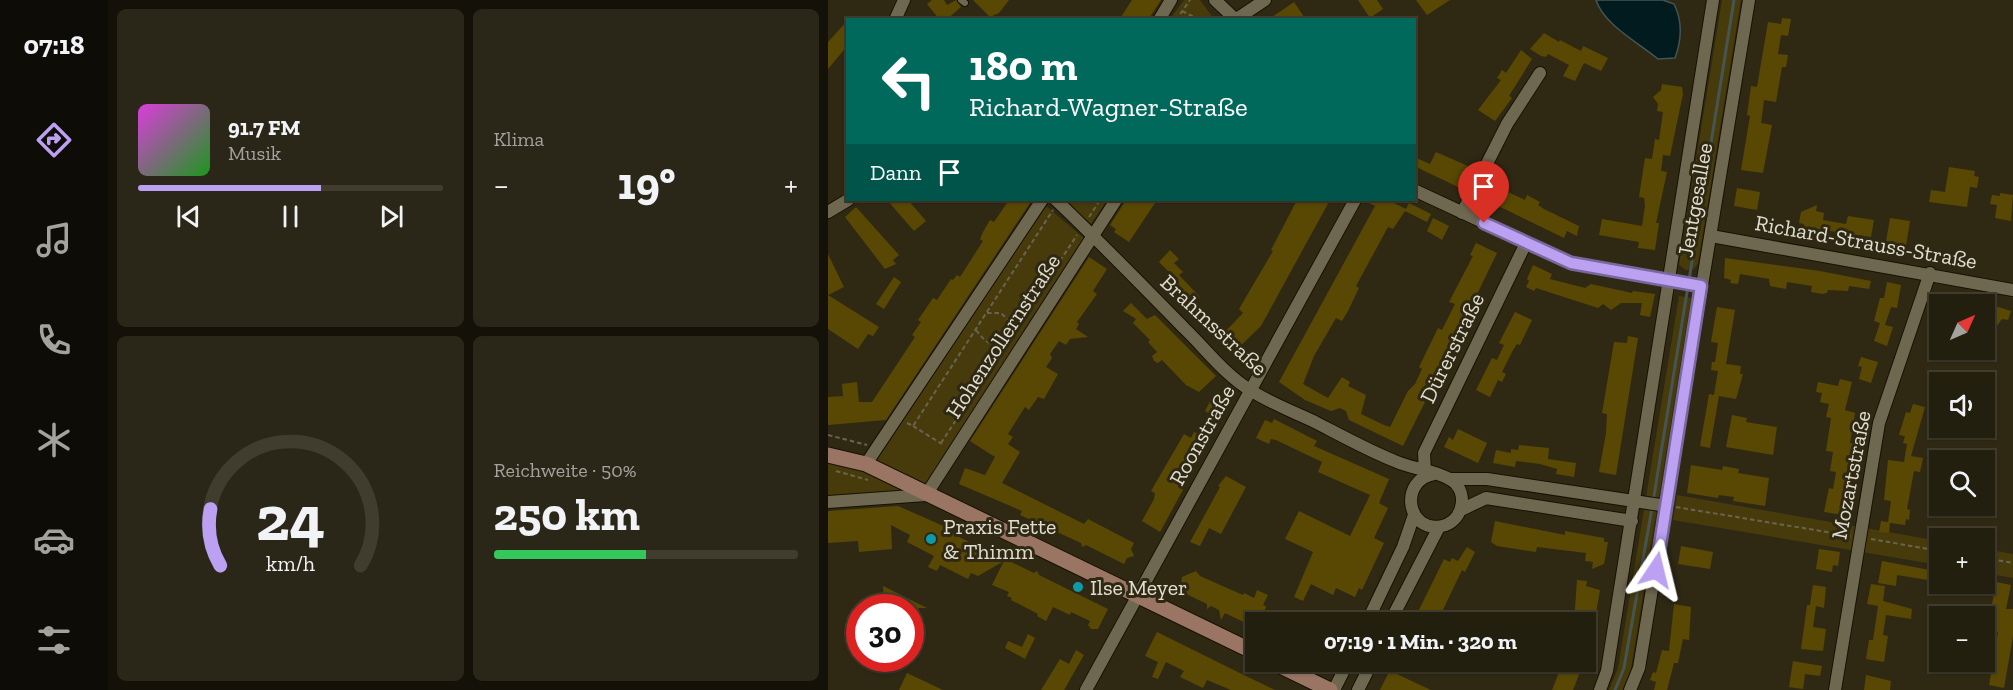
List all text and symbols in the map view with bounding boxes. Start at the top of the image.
text: 07:18 [23,29,85,61]
text: 180 m [969,40,1077,91]
icon: left [870,42,948,120]
text: Richard-Wagner-Straße [969,91,1248,123]
text: 91.7 FM [228,114,300,141]
icon: directions [33,119,75,161]
text: Klima [494,127,544,151]
text: Musik [228,141,281,165]
street label: Jentgesallee [1672,141,1718,259]
icon: arrive [933,156,966,189]
text: 19° [617,157,676,211]
text: Dann [870,159,921,186]
pin [1458,161,1509,223]
text: − [494,165,509,204]
text: + [784,165,798,204]
icon: arrive [1467,170,1500,203]
icon: previous [172,200,205,233]
icon: pause [274,200,307,233]
icon: next [375,200,408,233]
street label: Richard-Strauss-Straße [1753,209,1979,275]
icon: music [33,219,75,261]
street label: Hohenzollernstraße [940,249,1066,423]
street label: Brahmsstraße [1155,269,1273,381]
street label: Dürerstraße [1414,289,1490,407]
north arrow [1929,294,1995,360]
map controls [1929,294,1995,672]
icon: phone [33,319,75,361]
button: sound [1929,372,1995,438]
street label: Roonstraße [1163,380,1241,490]
street label: Mozartstraße [1825,408,1877,542]
icon: climate [33,419,75,461]
button: search [1929,450,1995,516]
text: Reichweite · 50% [494,458,637,482]
text: 24 [256,481,325,556]
text: 250 km [494,488,640,542]
place label: Praxis Fette & Thimm [943,513,1056,565]
icon: car [33,519,75,561]
button: + [1929,528,1995,594]
marker: Praxis Fette & Thimm [924,532,938,546]
position arrow [1624,538,1688,602]
text: km/h [266,551,315,576]
place label: Ilse Meyer [1090,574,1187,601]
marker: Ilse Meyer [1071,580,1085,594]
speed limit sign: 30 [846,594,924,672]
button: − [1929,606,1995,672]
icon: filters [33,619,75,661]
text: 07:19 · 1 Min. · 320 m [1324,628,1517,655]

